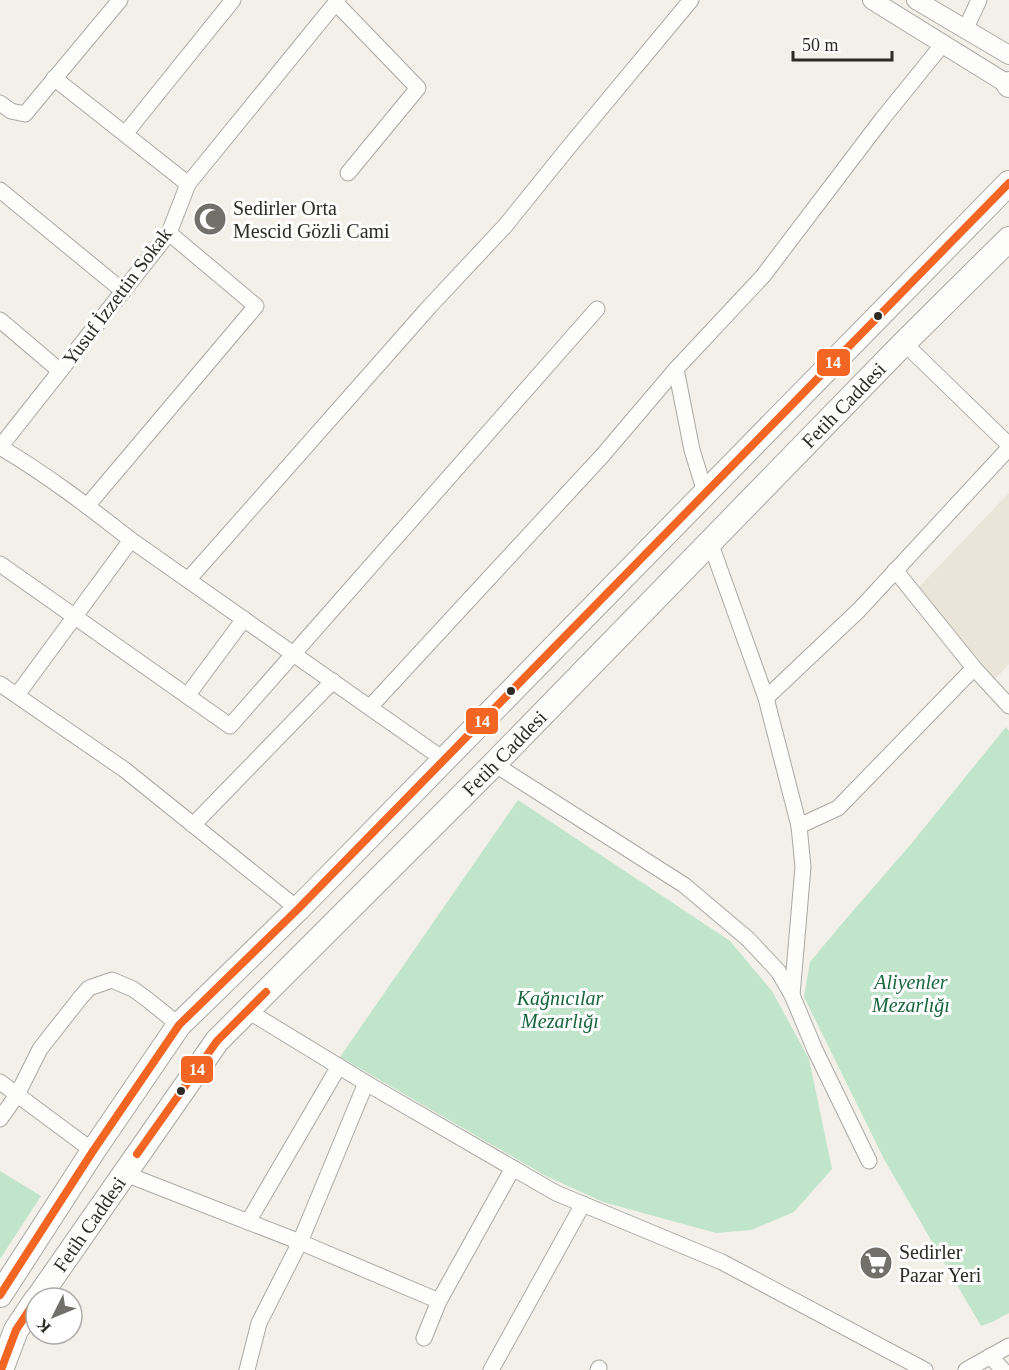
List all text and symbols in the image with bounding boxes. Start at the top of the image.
scale bar [793,24,892,62]
text: 50 m [802,35,839,55]
place label: Sedirler Orta Mescid Gözli Cami [233,197,390,242]
mosque icon: Sedirler Orta Mescid Gözli Cami [192,201,228,237]
street label: Yusuf İzzettin Sokak [58,223,176,369]
unlabelled marker [872,310,884,322]
line badge: 14 [816,348,851,377]
text: 14 [825,354,841,371]
street label: Fetih Caddesi [797,357,890,452]
unlabelled marker [505,685,517,697]
street label: Fetih Caddesi [458,706,551,800]
line badge: 14 [465,707,499,735]
text: 14 [474,713,490,730]
park label: Aliyenler Mezarlığı [871,971,950,1017]
park label: Kağnıcılar Mezarlığı [516,987,604,1033]
line badge: 14 [180,1055,214,1084]
text: 14 [189,1061,205,1078]
unlabelled marker [175,1085,187,1097]
street label: Fetih Caddesi [49,1172,130,1276]
place label: Sedirler Pazar Yeri [899,1241,982,1286]
supermarket icon: Sedirler Pazar Yeri [858,1245,894,1281]
north arrow [24,1286,84,1346]
text: K [33,1315,54,1336]

